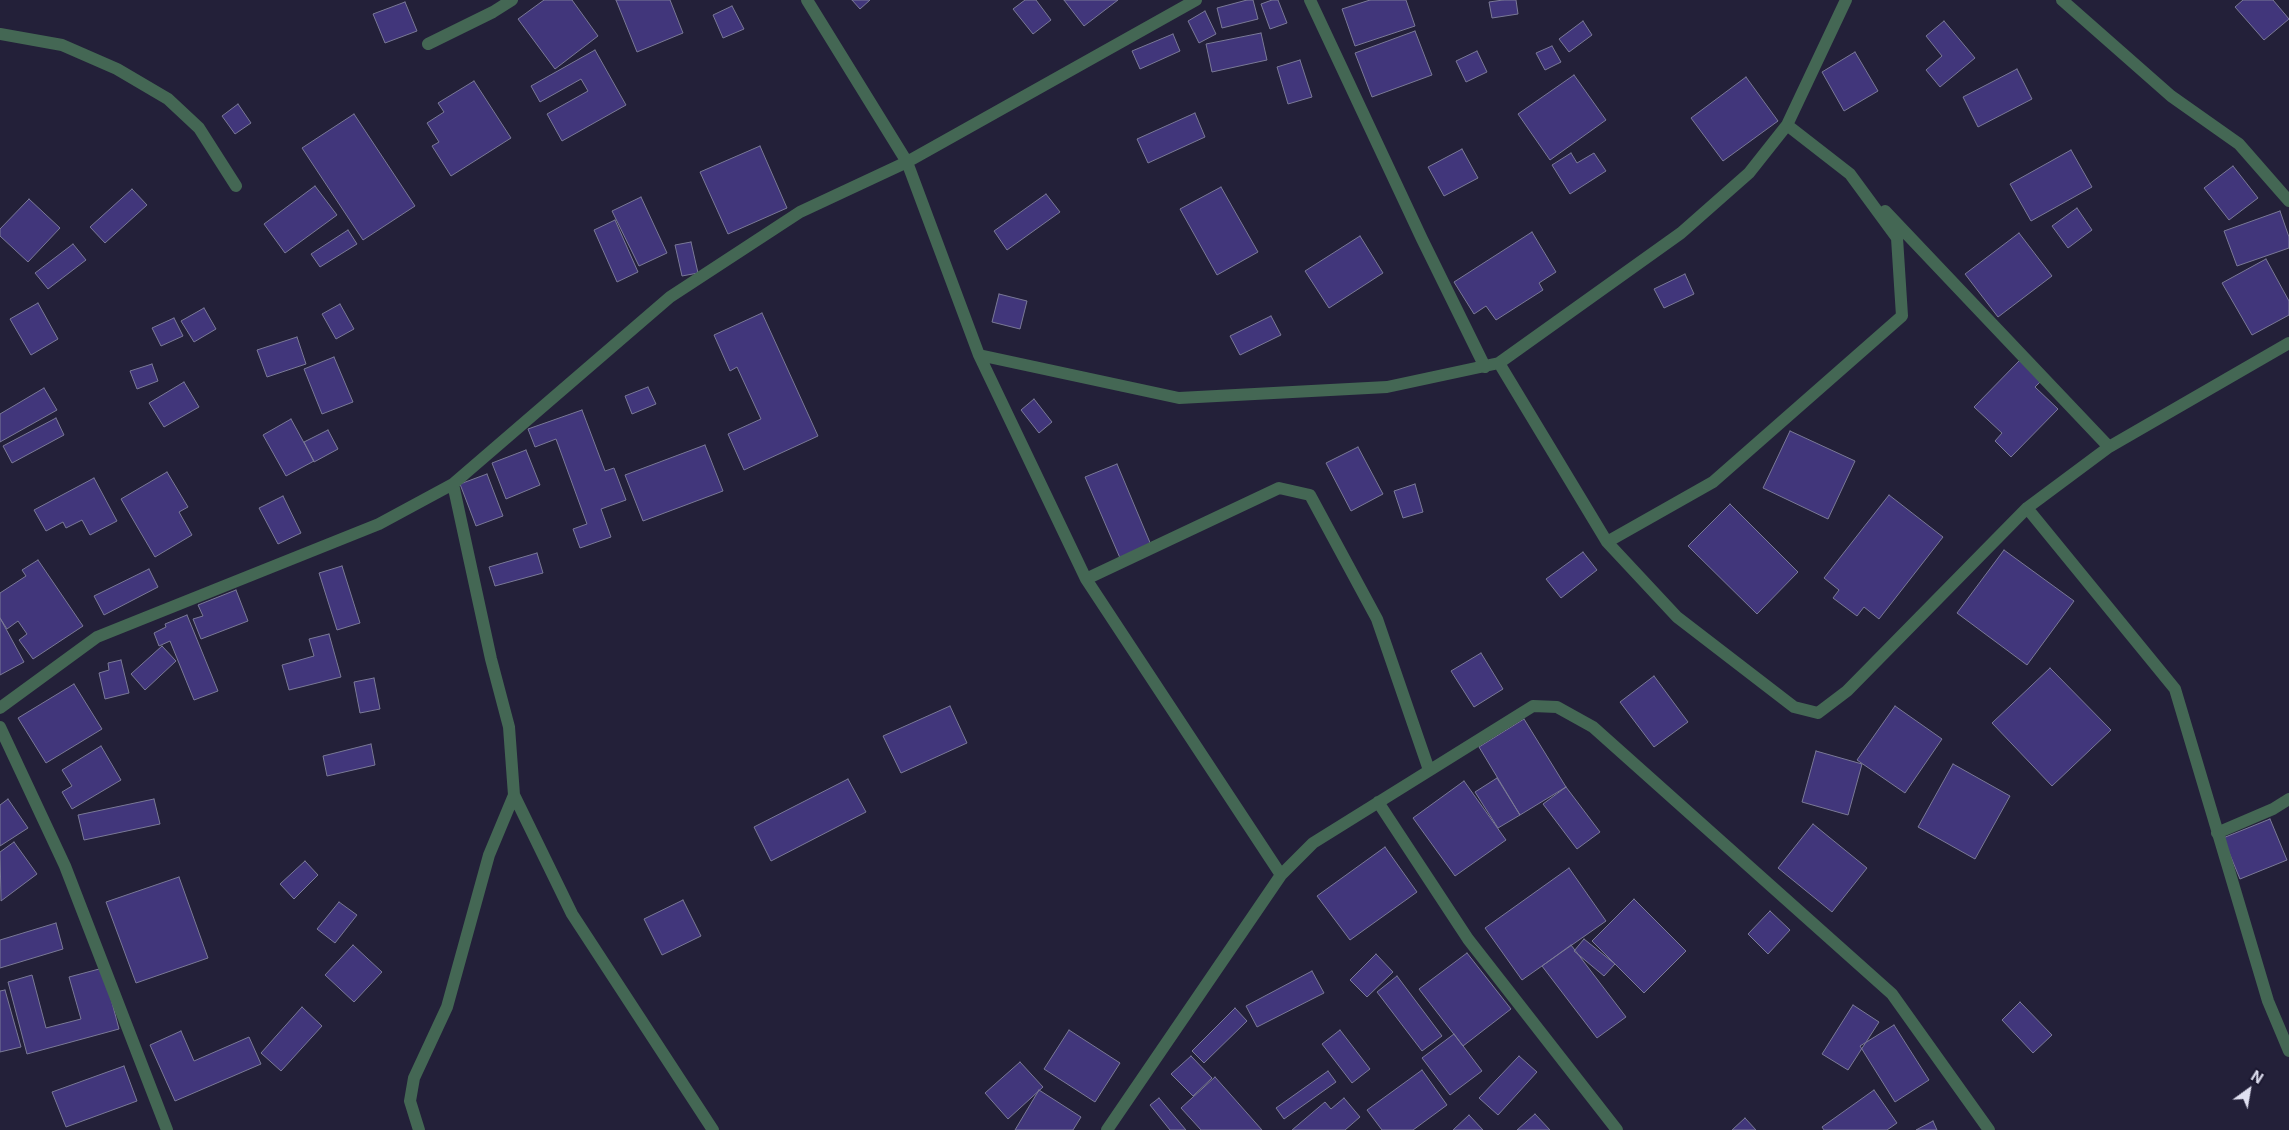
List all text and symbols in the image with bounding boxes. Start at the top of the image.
north arrow [2224,1065,2274,1115]
text: N [2248,1067,2266,1087]

